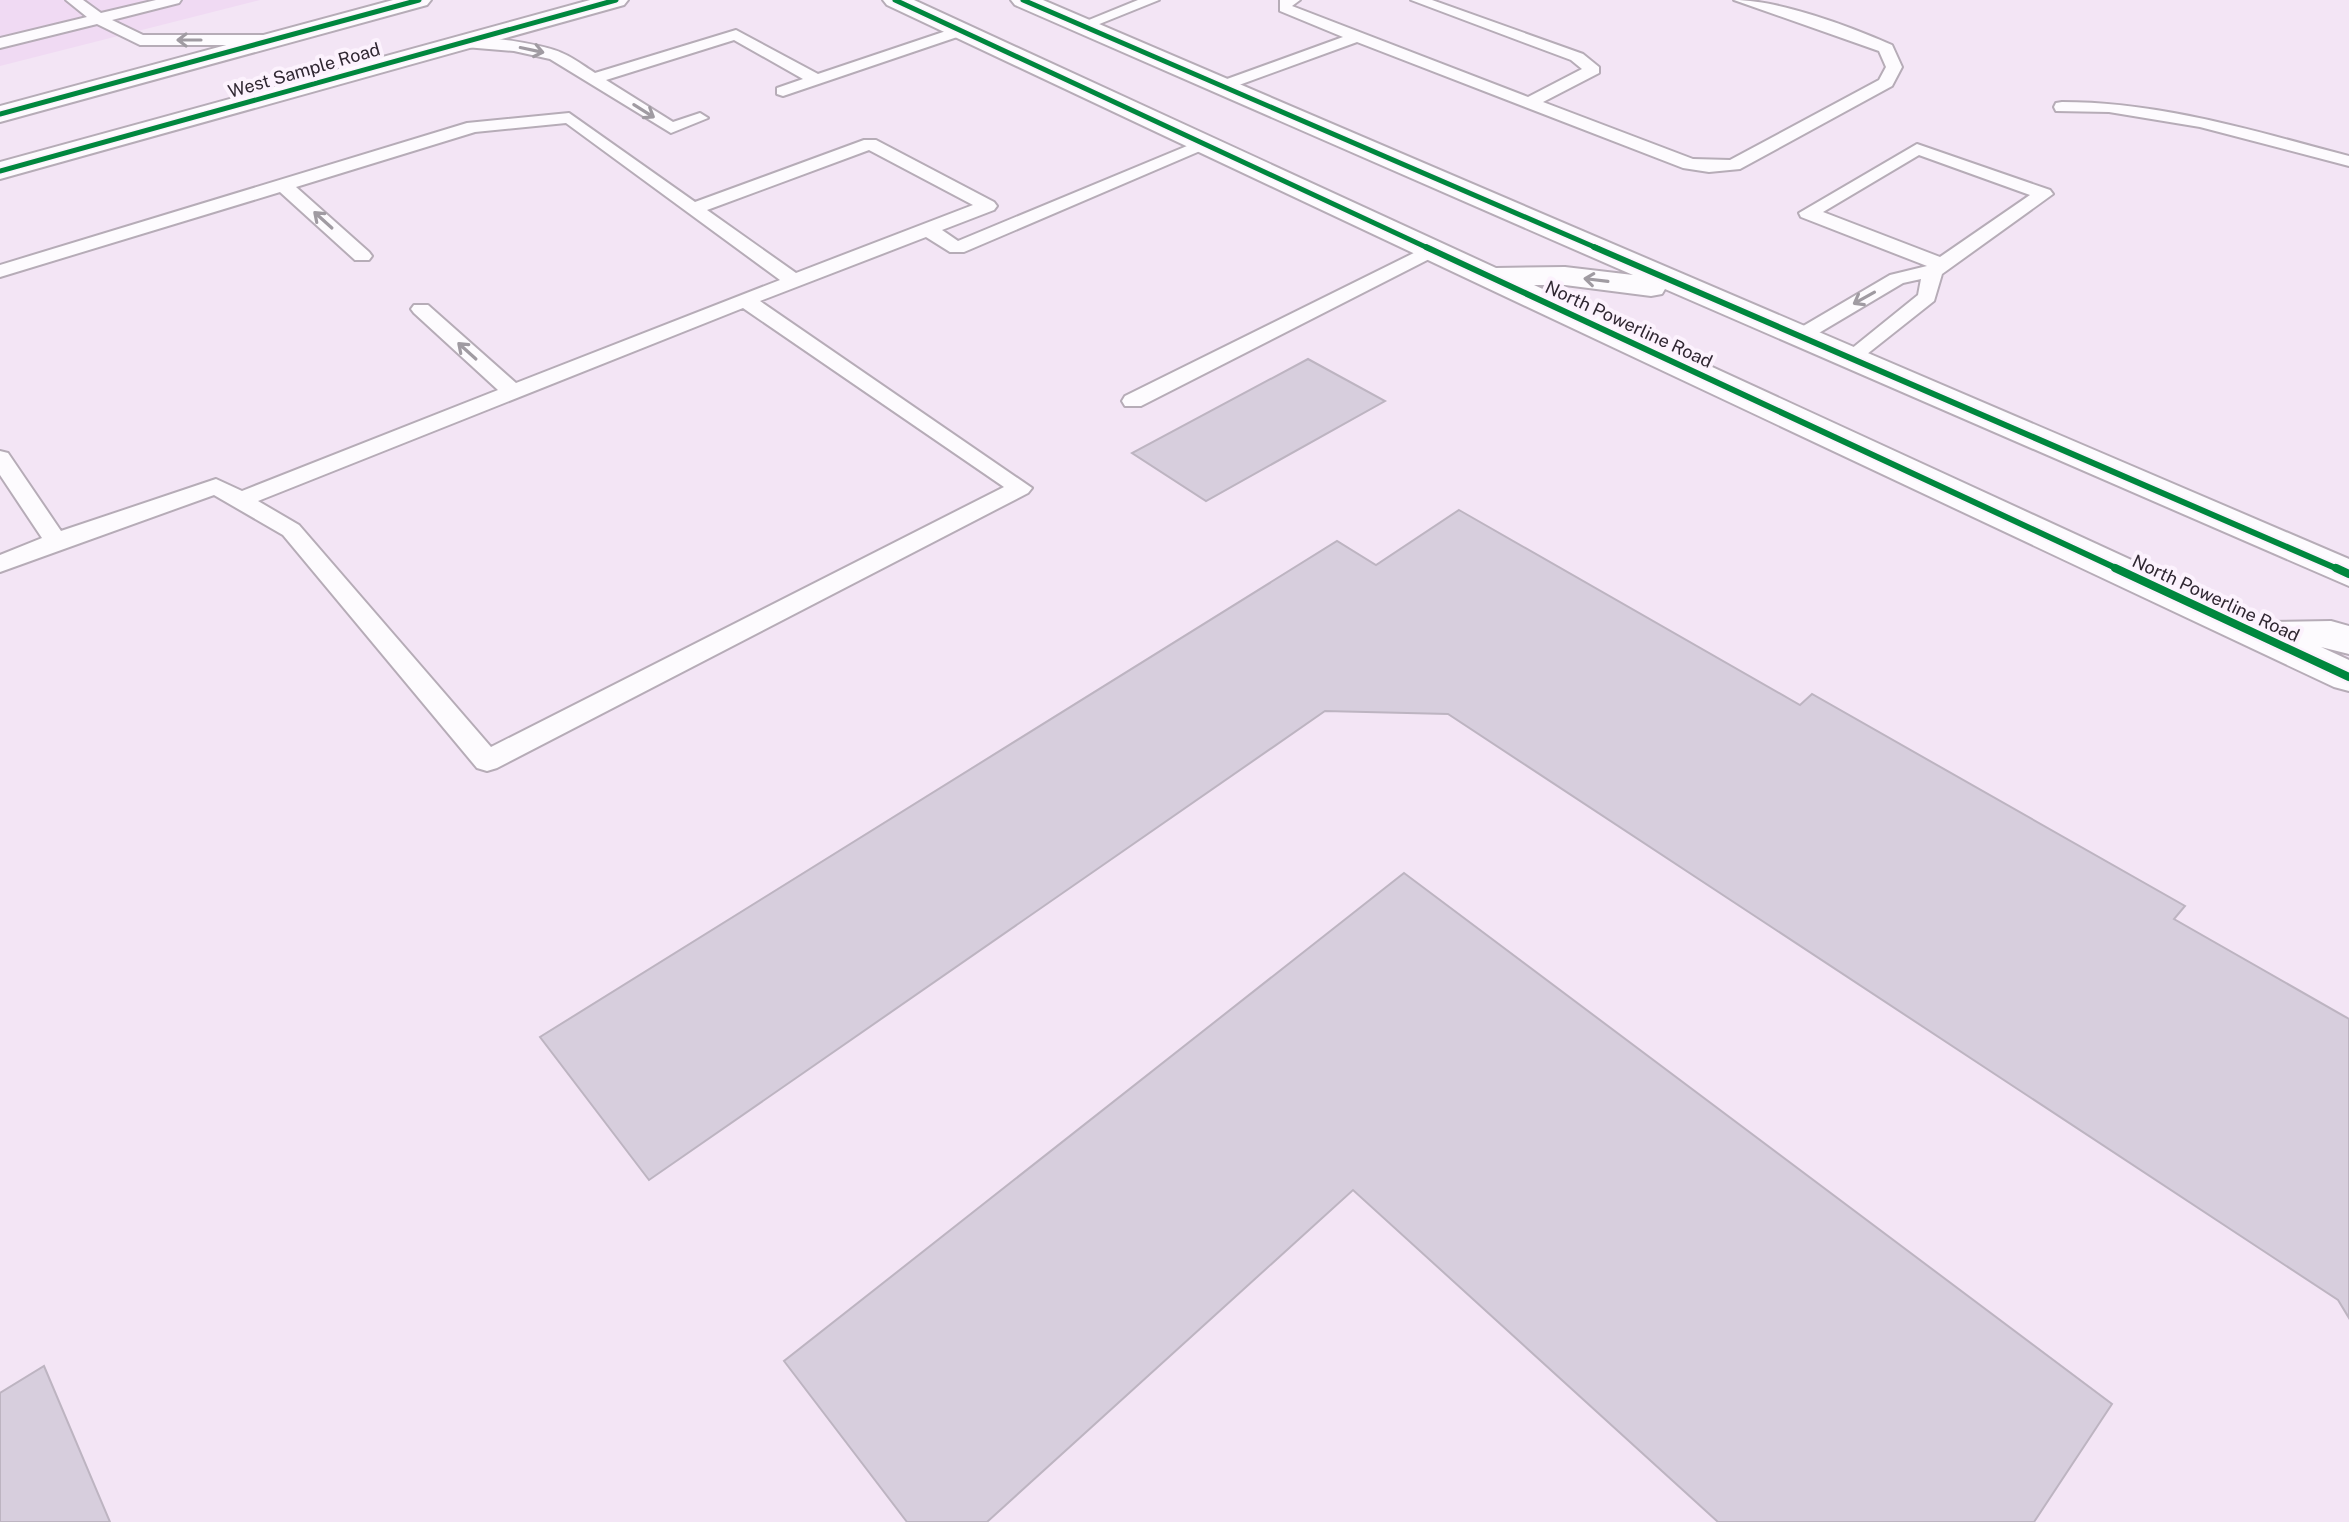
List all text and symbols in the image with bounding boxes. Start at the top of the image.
one-way arrow [176,32,203,48]
street label: West Sample Road [226,38,382,102]
one-way arrow [518,43,544,58]
one-way arrow [632,103,655,119]
one-way arrow [313,212,333,230]
one-way arrow [1584,272,1609,287]
street label: North Powerline Road [1542,276,1716,372]
one-way arrow [1853,290,1877,306]
one-way arrow [457,341,477,360]
street label: North Powerline Road [2129,550,2303,646]

